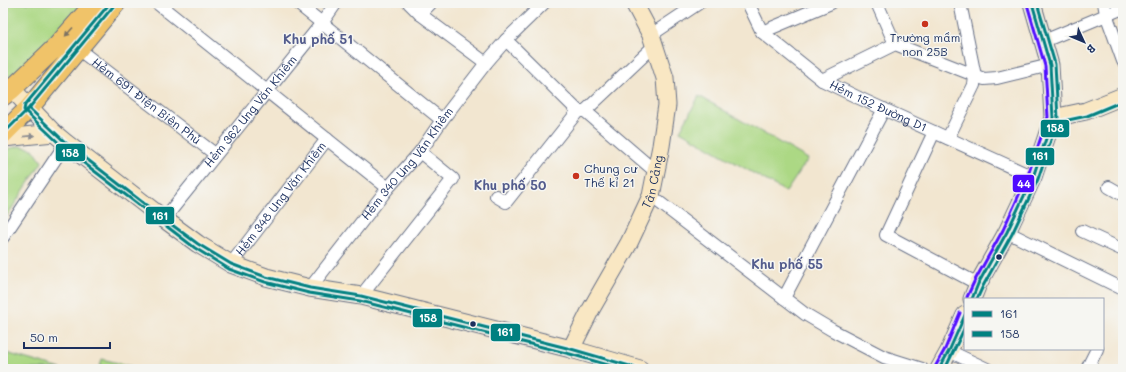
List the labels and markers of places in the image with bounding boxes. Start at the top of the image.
marker: Trường mầm non 25B [920,19,930,29]
place label: Trường mầm non 25B [890,29,960,59]
place label: Chung cư Thế kỉ 21 [584,160,637,190]
marker: Chung cư Thế kỉ 21 [571,171,581,181]
unlabelled marker [994,252,1004,262]
unlabelled marker [468,319,478,329]

